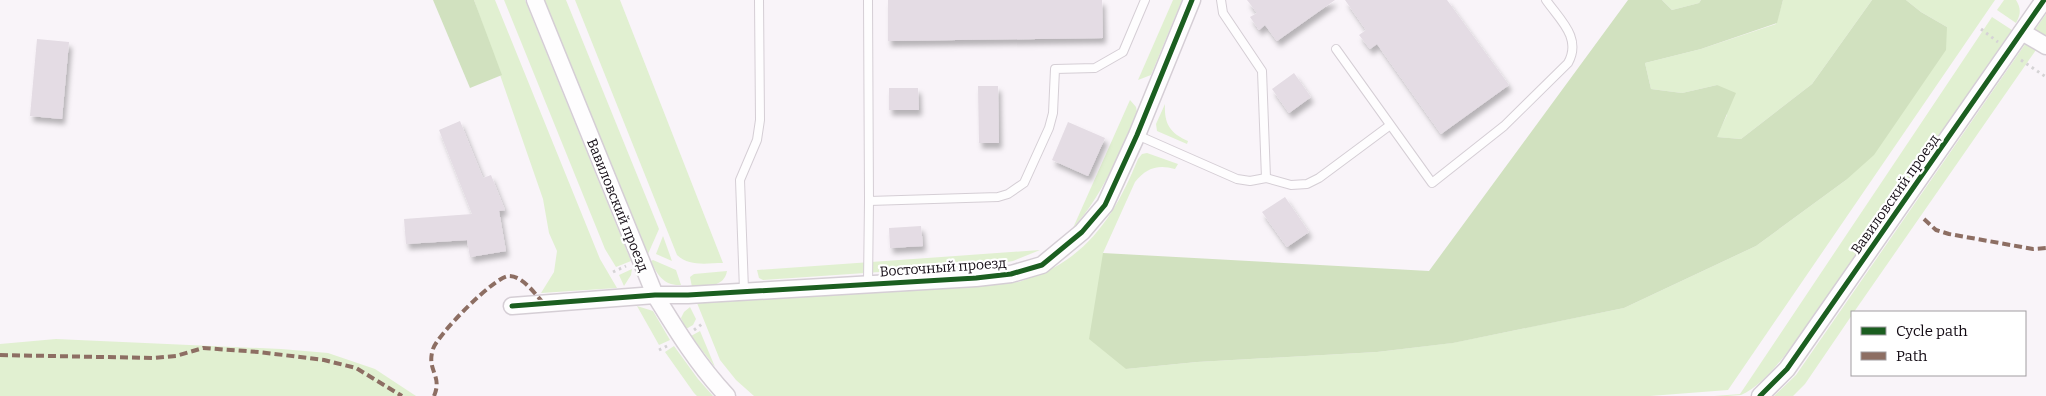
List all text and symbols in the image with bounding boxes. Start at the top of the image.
street label: Вавиловский проезд [1848,131,1943,257]
street label: Вавиловский проезд [583,136,652,275]
street label: Восточный проезд [879,255,1008,280]
legend [1851,311,2026,376]
text: Cycle path [1896,322,1968,340]
text: Path [1896,347,1928,365]

